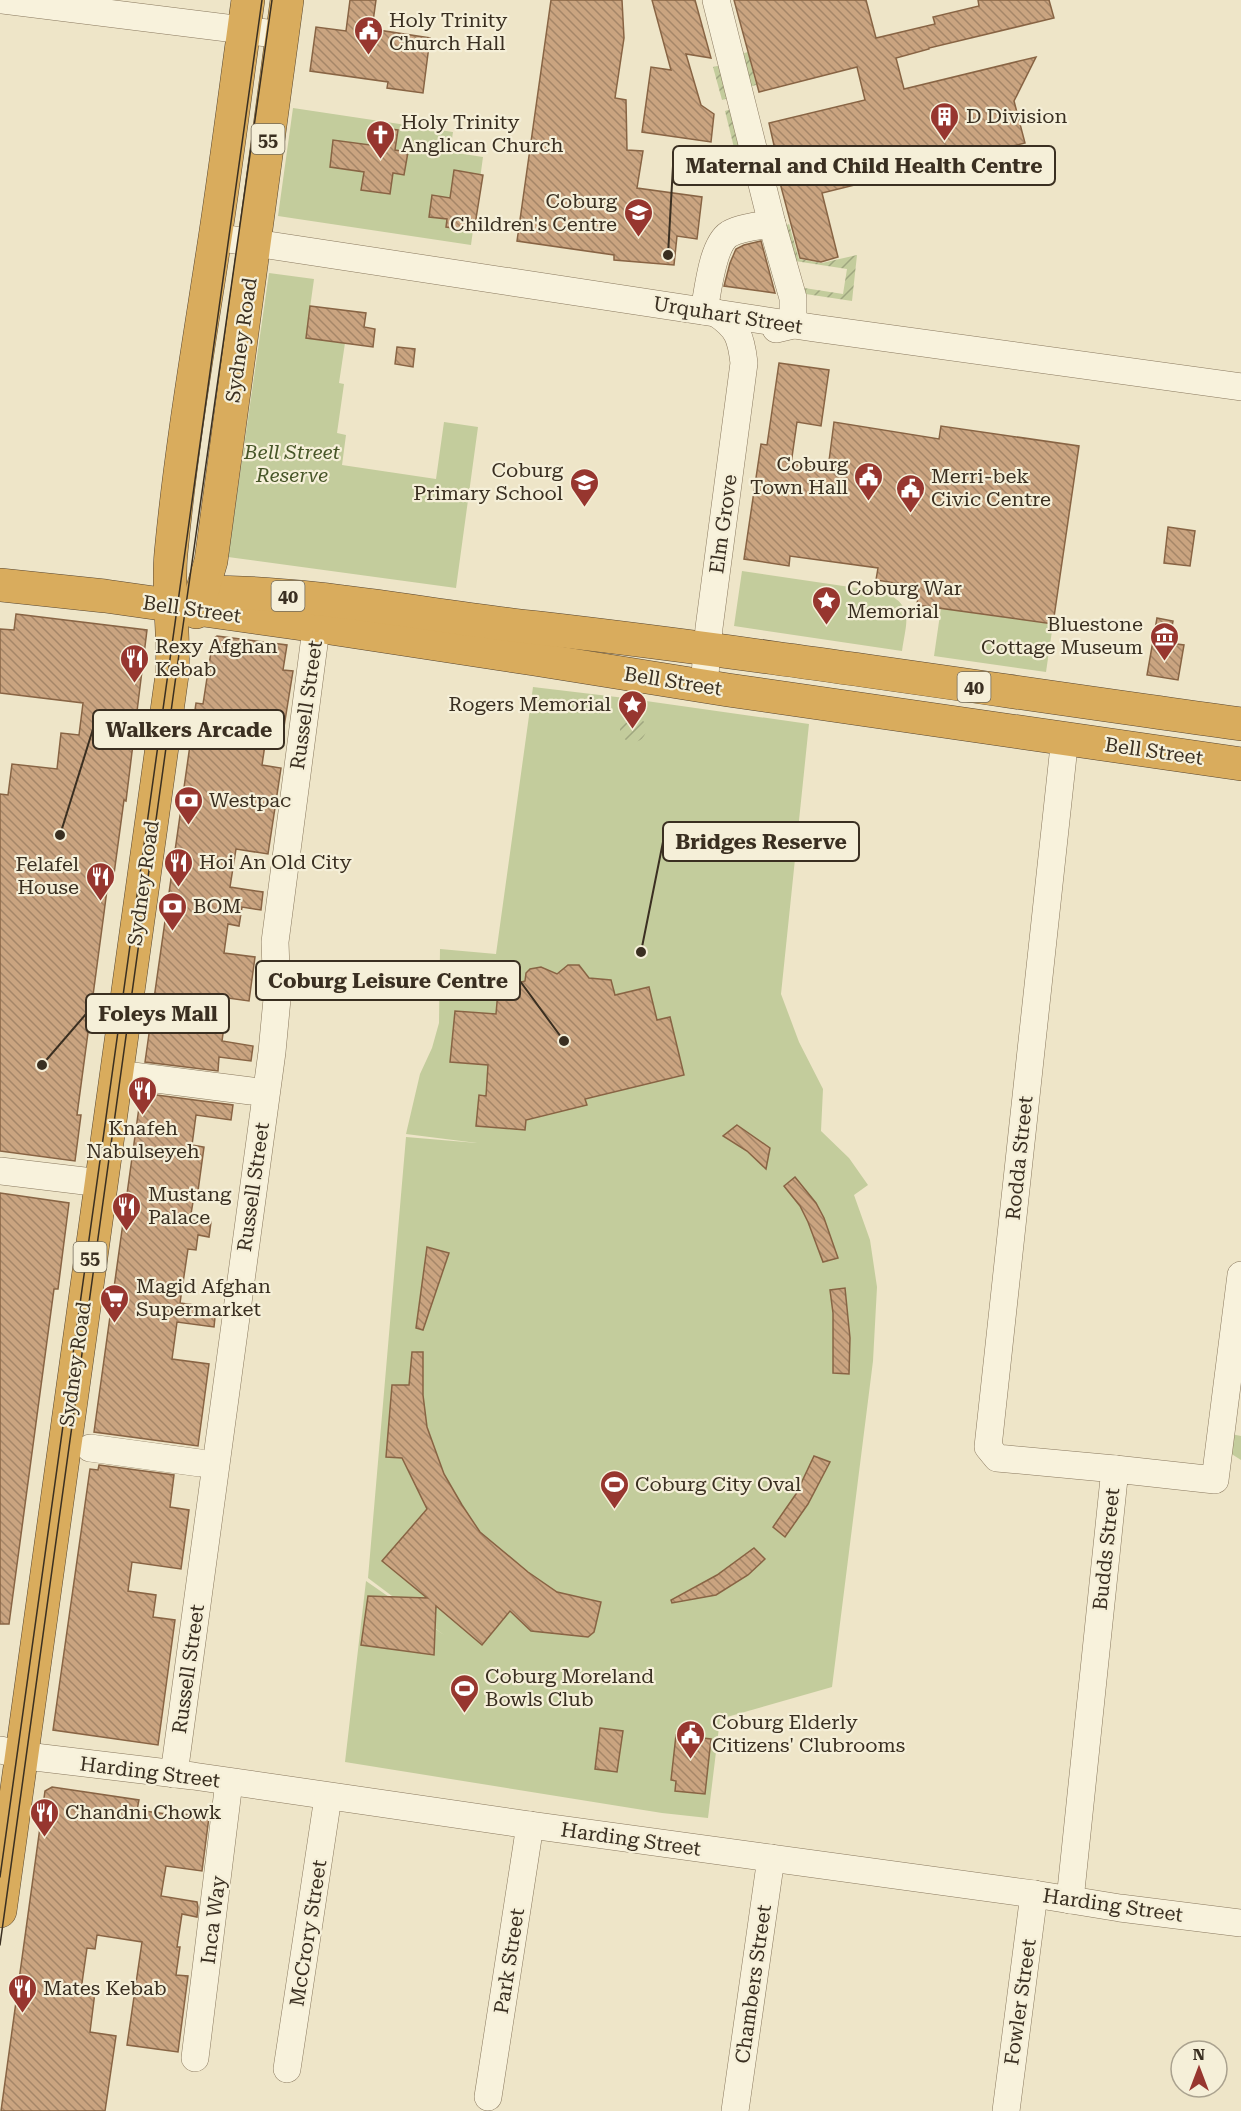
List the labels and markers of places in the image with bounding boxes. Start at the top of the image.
place label: Holy Trinity Church Hall [389,8,508,55]
public building icon: Holy Trinity Church Hall [352,15,384,57]
building icon: D Division [929,100,961,142]
place label: D Division [966,104,1068,128]
place label: Holy Trinity Anglican Church [401,110,564,157]
church icon: Holy Trinity Anglican Church [364,118,396,160]
callout: Maternal and Child Health Centre [673,146,1055,185]
place label: Coburg Children's Centre [450,189,618,236]
school or university icon: Coburg Children's Centre [622,196,654,238]
place label: Coburg Town Hall [750,452,849,499]
place label: Coburg Primary School [413,458,564,505]
public building icon: Coburg Town Hall [853,460,885,502]
place label: Merri-bek Civic Centre [931,464,1051,511]
school or university icon: Coburg Primary School [568,466,600,508]
public building icon: Merri-bek Civic Centre [894,472,926,514]
place label: Coburg War Memorial [847,576,962,623]
place icon: Coburg War Memorial [810,584,842,626]
place label: Bluestone Cottage Museum [981,612,1143,659]
museum icon: Bluestone Cottage Museum [1148,620,1180,662]
place label: Rexy Afghan Kebab [155,634,278,681]
restaurant icon: Rexy Afghan Kebab [118,642,150,684]
place icon: Rogers Memorial [616,688,648,730]
place label: Rogers Memorial [449,692,611,716]
callout: Walkers Arcade [93,710,284,749]
bank icon: Westpac [172,784,204,826]
place label: Westpac [209,788,291,812]
callout: Bridges Reserve [663,822,859,861]
restaurant icon: Hoi An Old City [162,846,194,888]
place label: Hoi An Old City [199,850,352,874]
place label: Felafel House [15,852,79,899]
restaurant icon: Felafel House [84,860,116,902]
bank icon: BOM [156,890,188,932]
place label: BOM [193,894,241,918]
callout: Coburg Leisure Centre [256,961,520,1000]
callout: Foleys Mall [86,994,229,1033]
restaurant icon: Knafeh Nabulseyeh [127,1074,159,1116]
place label: Knafeh Nabulseyeh [86,1116,200,1163]
place label: Mustang Palace [148,1182,232,1229]
restaurant icon: Mustang Palace [111,1190,143,1232]
place label: Magid Afghan Supermarket [136,1274,271,1321]
supermarket icon: Magid Afghan Supermarket [99,1282,131,1324]
sports icon: Coburg City Oval [598,1468,630,1510]
place label: Coburg City Oval [635,1472,801,1496]
place label: Coburg Moreland Bowls Club [485,1664,654,1711]
sports icon: Coburg Moreland Bowls Club [448,1672,480,1714]
place label: Coburg Elderly Citizens' Clubrooms [712,1710,905,1757]
public building icon: Coburg Elderly Citizens' Clubrooms [675,1718,707,1760]
restaurant icon: Chandni Chowk [28,1796,60,1838]
place label: Chandni Chowk [65,1800,222,1824]
restaurant icon: Mates Kebab [6,1972,38,2014]
place label: Mates Kebab [43,1976,167,2000]

